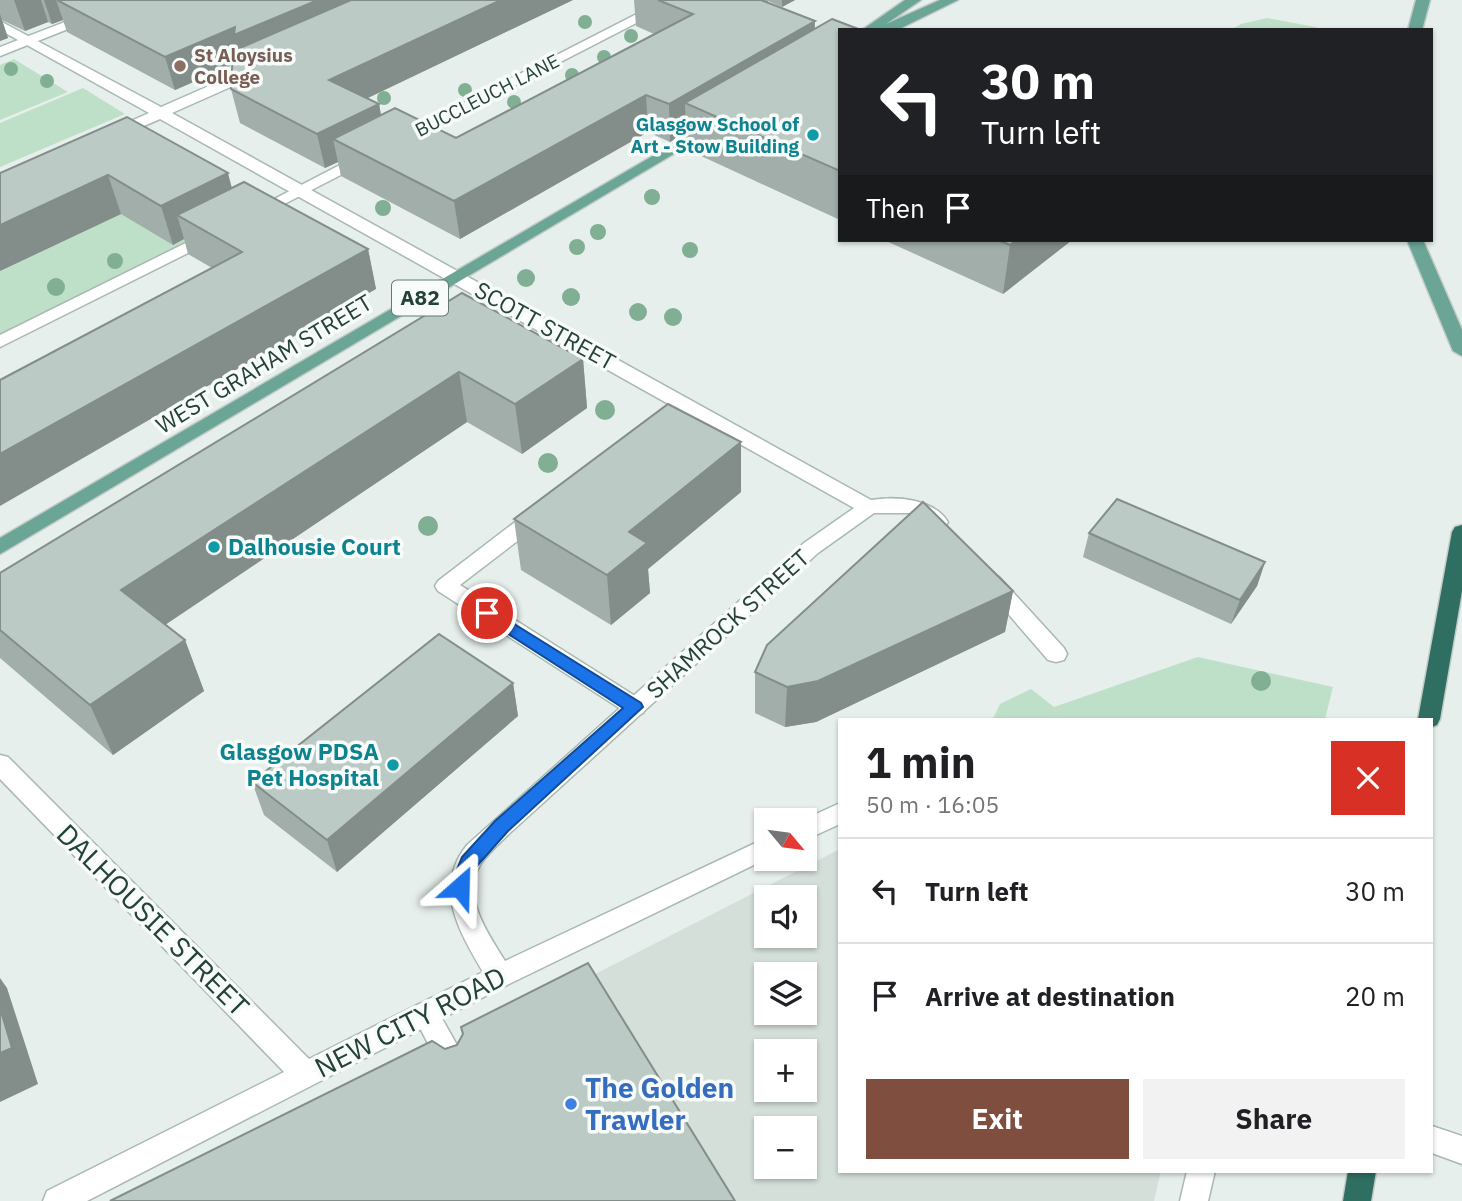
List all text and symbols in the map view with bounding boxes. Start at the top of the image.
place label: St Aloysius College [194,43,293,89]
street label: BUCCLEUCH LANE [411,48,563,142]
text: 30 m [981,49,1095,112]
icon: left [866,56,957,147]
marker: St Aloysius College [172,58,188,74]
text: Turn left [981,111,1101,153]
place label: Glasgow School of Art - Stow Building [630,112,800,158]
marker: Glasgow School of Art - Stow Building [805,127,821,143]
icon: arrive [939,189,977,227]
text: Then [866,191,925,225]
street label: SCOTT STREET [470,274,621,376]
road number: A82 [392,280,448,316]
street label: WEST GRAHAM STREET [150,287,377,440]
place label: Dalhousie Court [228,531,401,561]
marker: Dalhousie Court [206,539,222,555]
street label: SHAMROCK STREET [640,542,815,704]
pin [457,583,517,643]
icon: arrive [468,594,506,632]
text: 1 min [866,735,976,790]
place label: Glasgow PDSA Pet Hospital [220,736,379,792]
button: close [1331,741,1405,815]
marker: Glasgow PDSA Pet Hospital [385,757,401,773]
text: 50 m · 16:05 [866,789,999,819]
north arrow [754,808,817,872]
map controls [754,808,817,1179]
street label: DALHOUSIE STREET [49,815,258,1024]
position arrow [423,850,497,924]
icon: left [866,872,904,910]
text: Turn left [925,874,1028,908]
text: 30 m [1345,874,1405,908]
button: sound [754,885,817,948]
street label: NEW CITY ROAD [308,958,511,1086]
button: layers [754,962,817,1025]
icon: arrive [866,977,904,1015]
text: Arrive at destination [925,979,1175,1013]
text: 20 m [1345,979,1405,1013]
button: + [754,1039,817,1102]
place label: The Golden Trawler [585,1069,734,1138]
button: Exit [866,1079,1129,1159]
button: Share [1143,1079,1405,1159]
marker: The Golden Trawler [563,1096,579,1112]
button: − [754,1116,817,1179]

